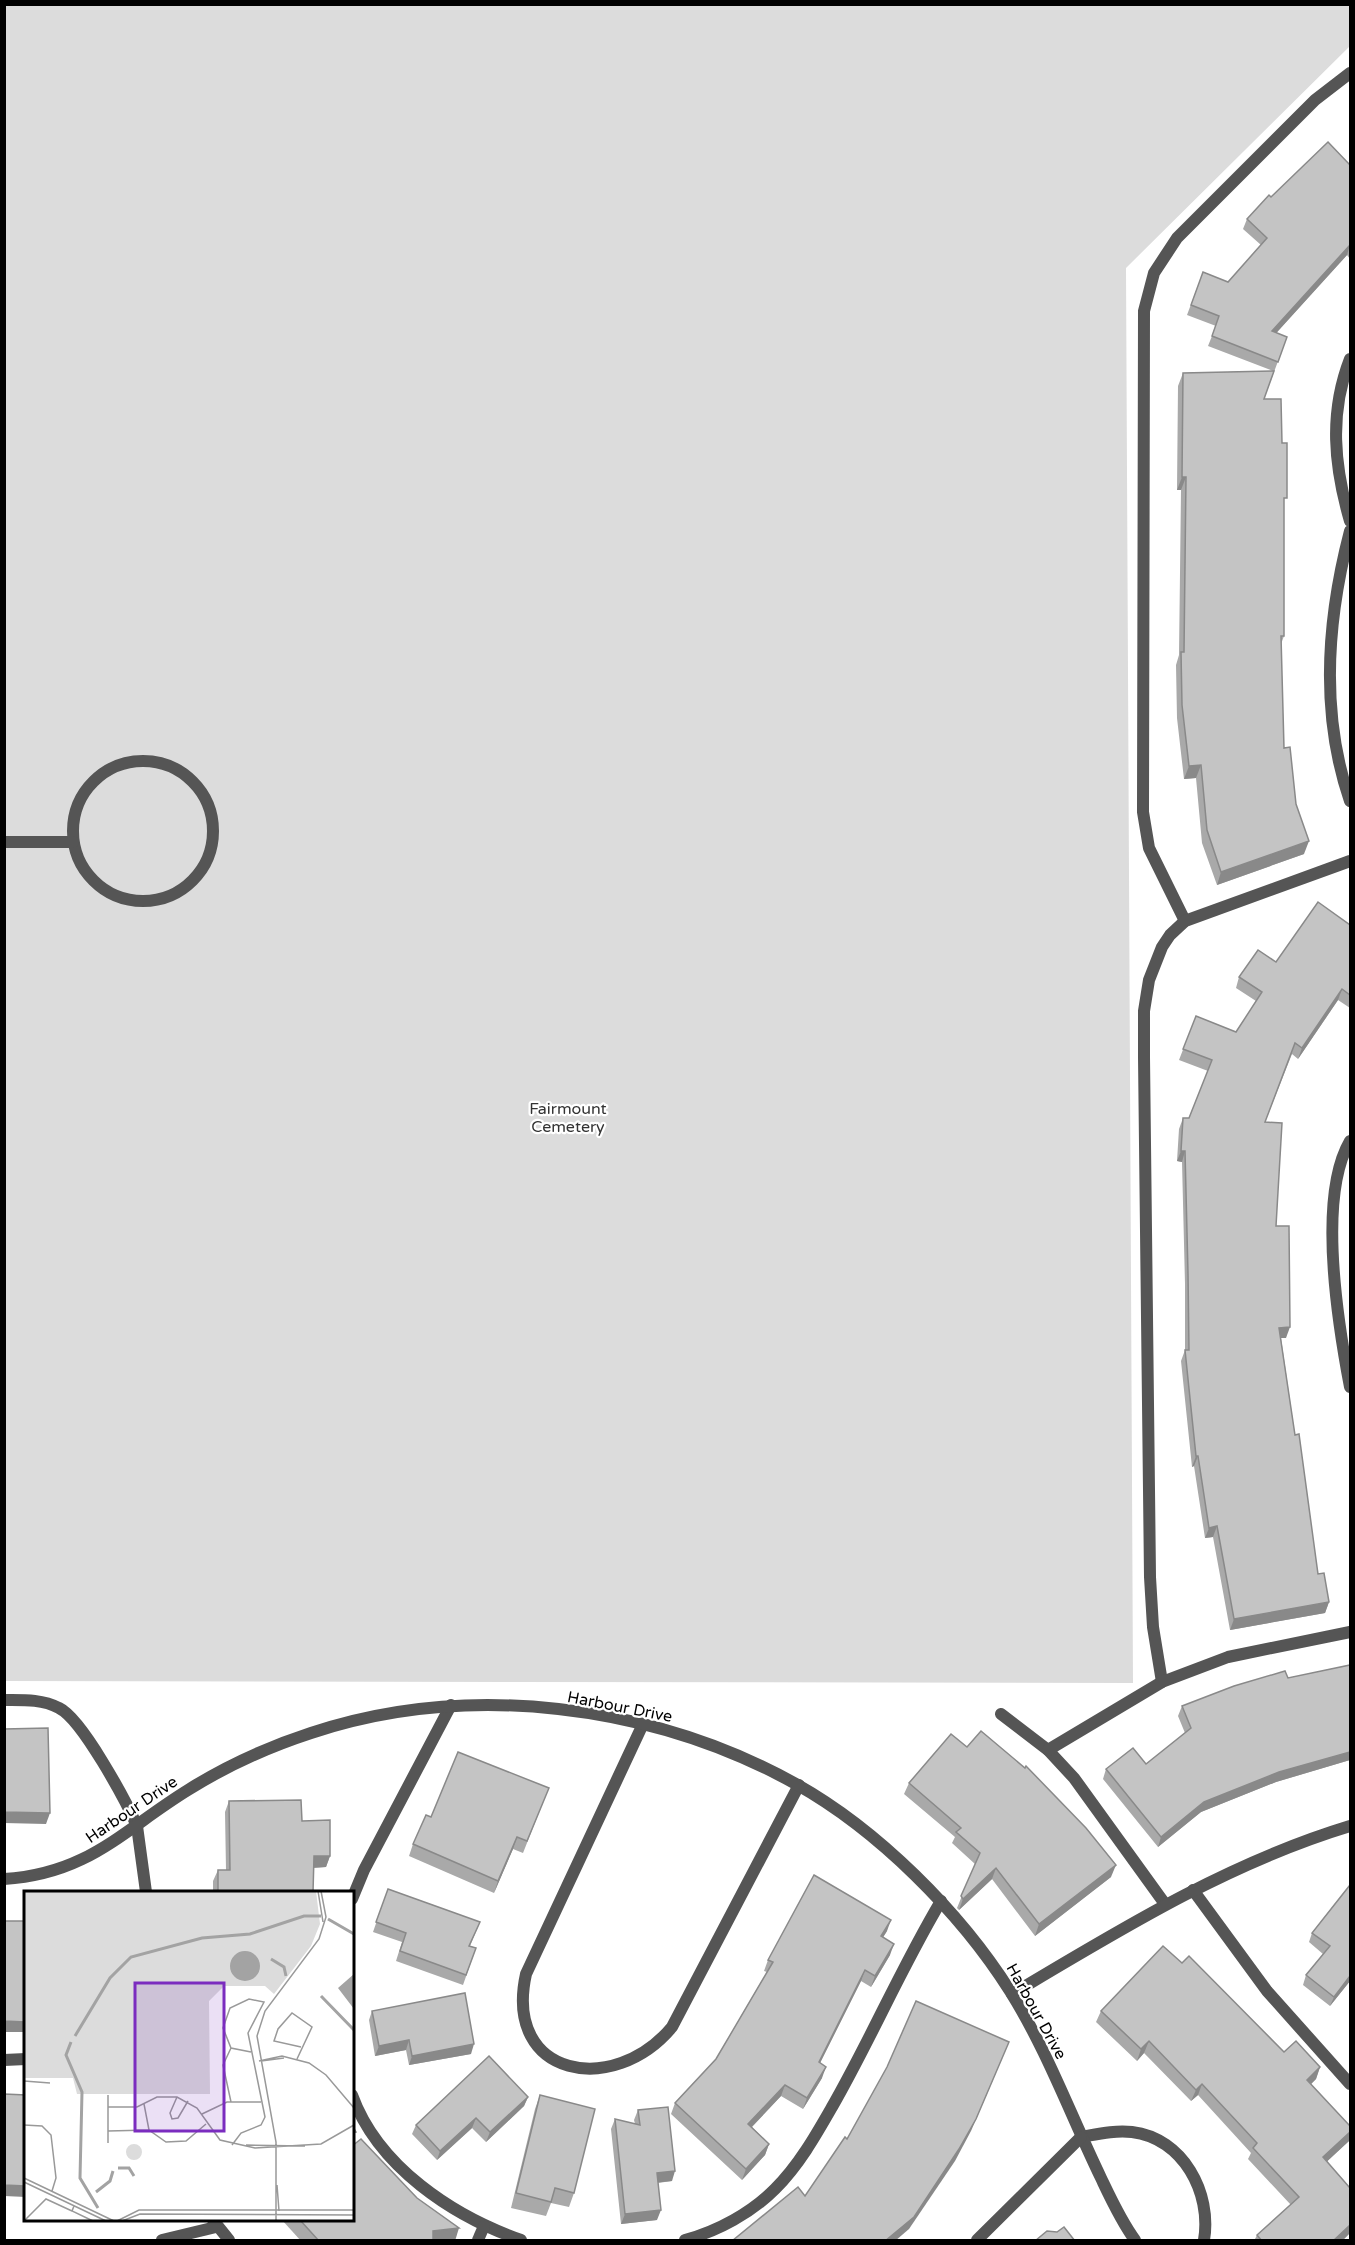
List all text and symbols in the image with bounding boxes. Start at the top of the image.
park label: Fairmount Cemetery [529,1099,607,1137]
street label: Harbour Drive [566,1687,674,1727]
street label: Harbour Drive [82,1772,181,1848]
inset map [24,1891,354,2221]
street label: Harbour Drive [1002,1960,1071,2063]

